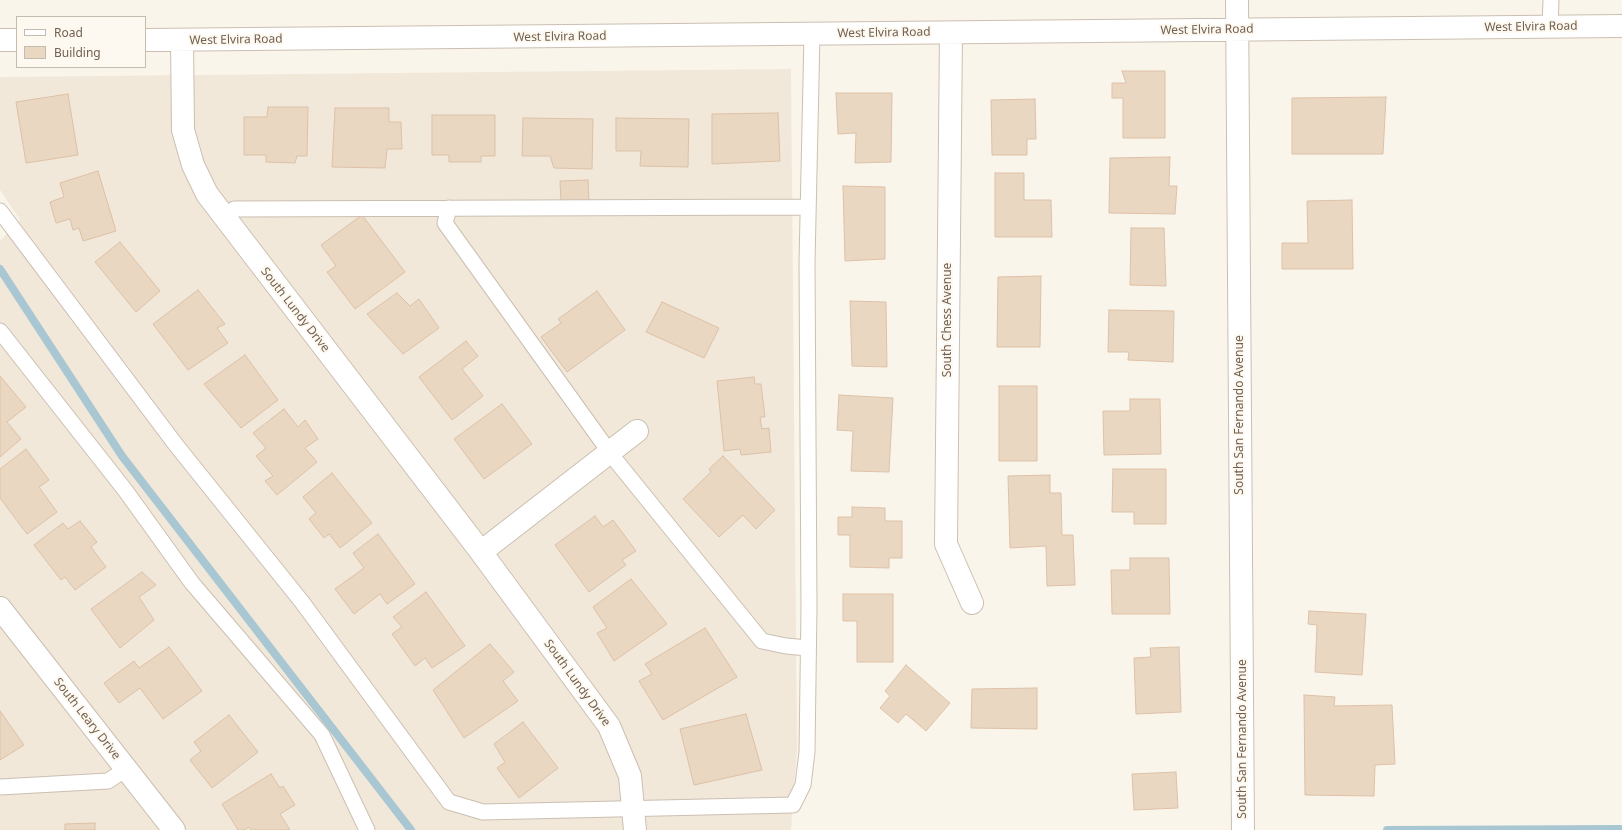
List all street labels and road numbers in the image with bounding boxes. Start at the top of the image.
street label: West Elvira Road [1484,19,1578,35]
street label: West Elvira Road [1160,22,1254,38]
street label: West Elvira Road [837,25,931,41]
street label: West Elvira Road [513,29,607,45]
street label: West Elvira Road [189,32,283,48]
street label: South Chess Avenue [941,263,955,377]
street label: South Lundy Drive [257,265,333,355]
street label: South San Fernando Avenue [1233,335,1247,495]
street label: South Lundy Drive [541,637,613,729]
street label: South San Fernando Avenue [1236,659,1250,819]
street label: South Leary Drive [51,675,123,763]

